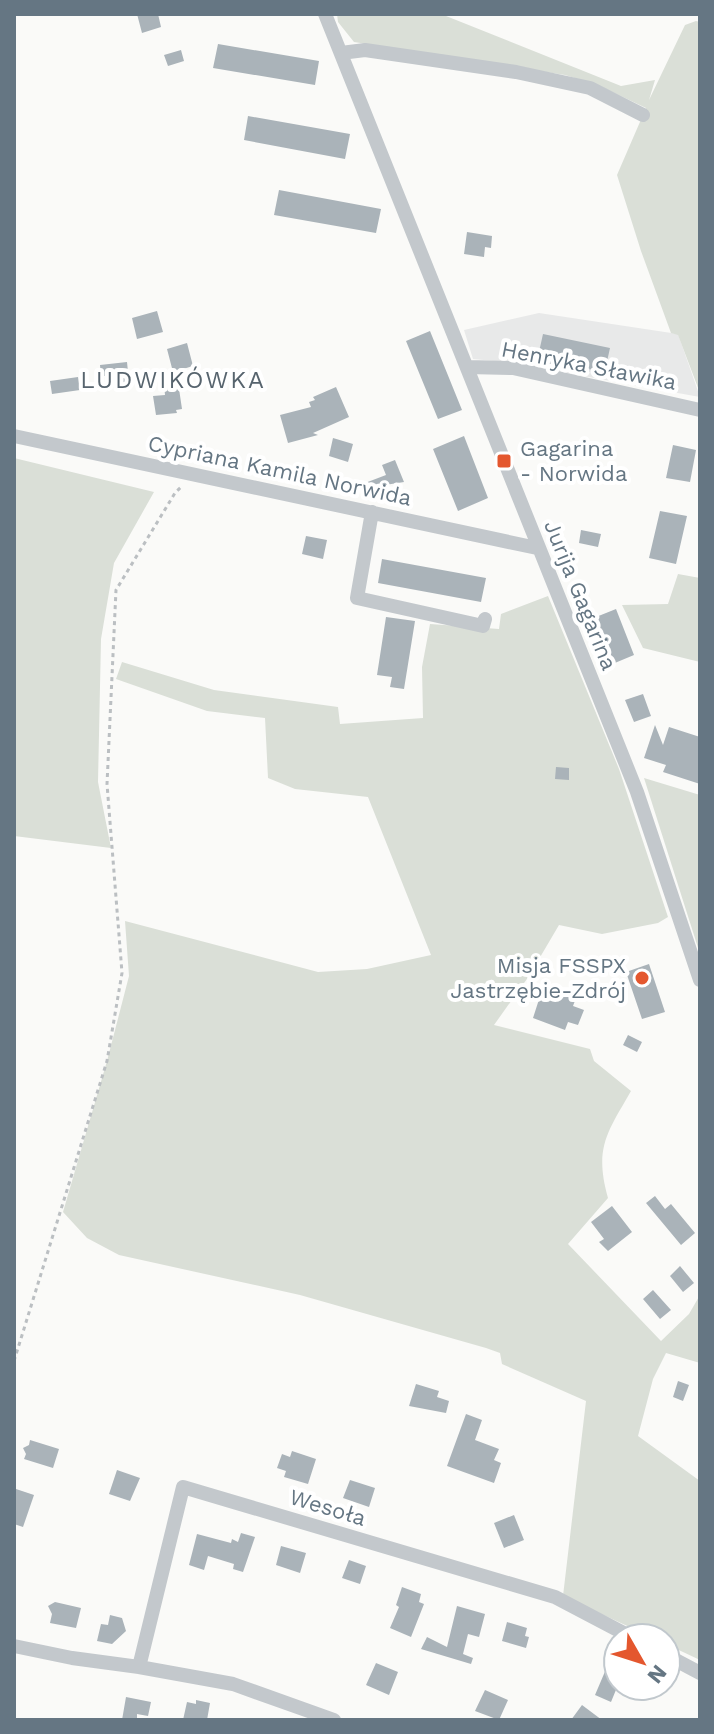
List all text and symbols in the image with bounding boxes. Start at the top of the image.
street label: Henryka Sławika [499,336,679,395]
district label: LUDWIKÓWKA [80,366,266,394]
street label: Cypriana Kamila Norwida [146,430,414,511]
place label: Gagarina - Norwida [520,436,627,486]
marker: Gagarina - Norwida [495,452,513,470]
street label: Jurija Gagarina [539,517,622,674]
place label: Misja FSSPX Jastrzębie-Zdrój [450,953,626,1003]
marker: Misja FSSPX Jastrzębie-Zdrój [633,969,651,987]
street label: Wesoła [287,1484,369,1531]
north arrow [602,1622,682,1702]
text: N [642,1660,672,1688]

